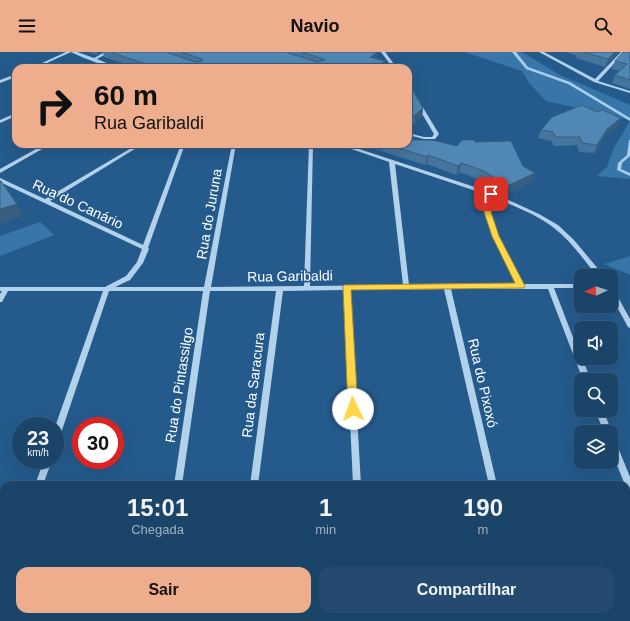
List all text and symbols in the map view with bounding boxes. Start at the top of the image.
icon: menu [16,15,38,37]
icon: search [592,15,614,37]
text: Navio [290,16,340,36]
icon: right [28,80,80,132]
text: 60 m [94,80,158,111]
text: Rua Garibaldi [94,113,204,133]
street label: Rua do Juruna [193,167,225,261]
street label: Rua do Canário [30,176,126,232]
pin [474,177,508,211]
icon: arrive [480,183,502,205]
street label: Rua Garibaldi [247,267,333,285]
north arrow [574,269,618,313]
map controls [574,269,618,469]
button: sound [574,321,618,365]
street label: Rua do Pintassilgo [162,326,196,444]
street label: Rua da Saracura [239,331,267,439]
street label: Rua do Pixoxó [465,337,501,429]
button: search [574,373,618,417]
position arrow [332,388,374,430]
speed limit sign: 30 [72,417,124,469]
button: layers [574,425,618,469]
text: 23 [27,427,49,449]
text: km/h [27,447,49,458]
text: 15:01 [127,494,188,521]
text: 1 [319,494,332,521]
text: 190 [463,494,503,521]
text: Chegada [131,522,184,537]
text: min [315,522,336,537]
text: m [478,522,488,537]
button: Sair [16,567,311,613]
button: Compartilhar [319,567,614,613]

